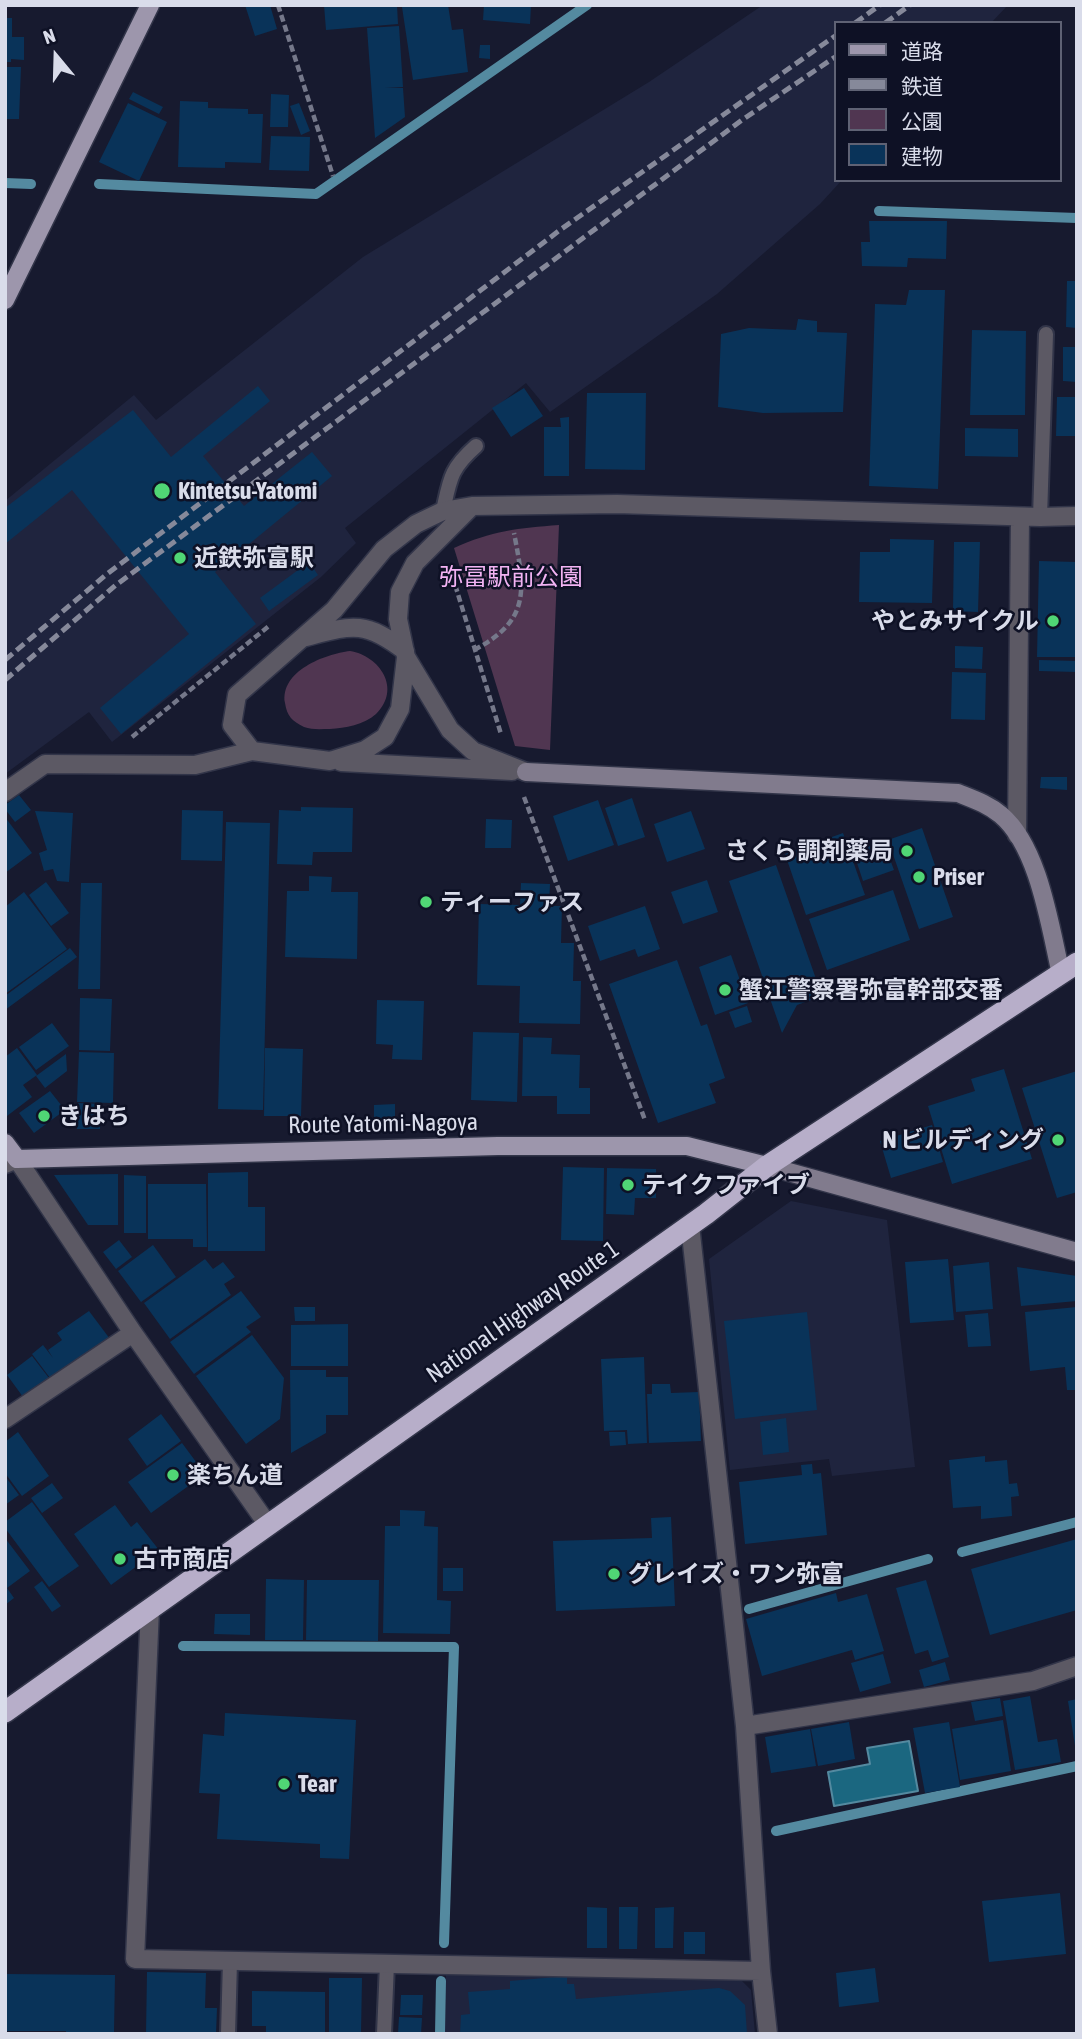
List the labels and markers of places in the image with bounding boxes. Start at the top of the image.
place label: Kintetsu-Yatomi [178,477,317,505]
marker: Kintetsu-Yatomi [152,481,172,501]
place label: 近鉄弥富駅 [194,544,314,572]
marker: 近鉄弥富駅 [172,550,188,566]
place label: やとみサイクル [871,607,1039,635]
marker: やとみサイクル [1045,613,1061,629]
place label: さくら調剤薬局 [725,837,893,865]
marker: さくら調剤薬局 [899,843,915,859]
place label: Priser [933,863,984,891]
marker: Priser [911,869,927,885]
place label: ティーファス [440,888,584,916]
marker: ティーファス [418,894,434,910]
place label: 蟹江警察署弥富幹部交番 [739,976,1003,1004]
marker: 蟹江警察署弥富幹部交番 [717,982,733,998]
place label: きはち [58,1102,130,1130]
marker: きはち [36,1108,52,1124]
place label: N ビルディング [883,1126,1044,1154]
marker: N ビルディング [1050,1132,1066,1148]
place label: テイクファイブ [642,1171,810,1199]
marker: テイクファイブ [620,1177,636,1193]
place label: 楽ちん道 [187,1461,283,1489]
marker: 楽ちん道 [165,1467,181,1483]
place label: 古市商店 [134,1545,230,1573]
marker: 古市商店 [112,1551,128,1567]
place label: グレイズ・ワン弥富 [628,1560,844,1588]
marker: グレイズ・ワン弥富 [606,1566,622,1582]
place label: Tear [298,1770,336,1798]
marker: Tear [276,1776,292,1792]

